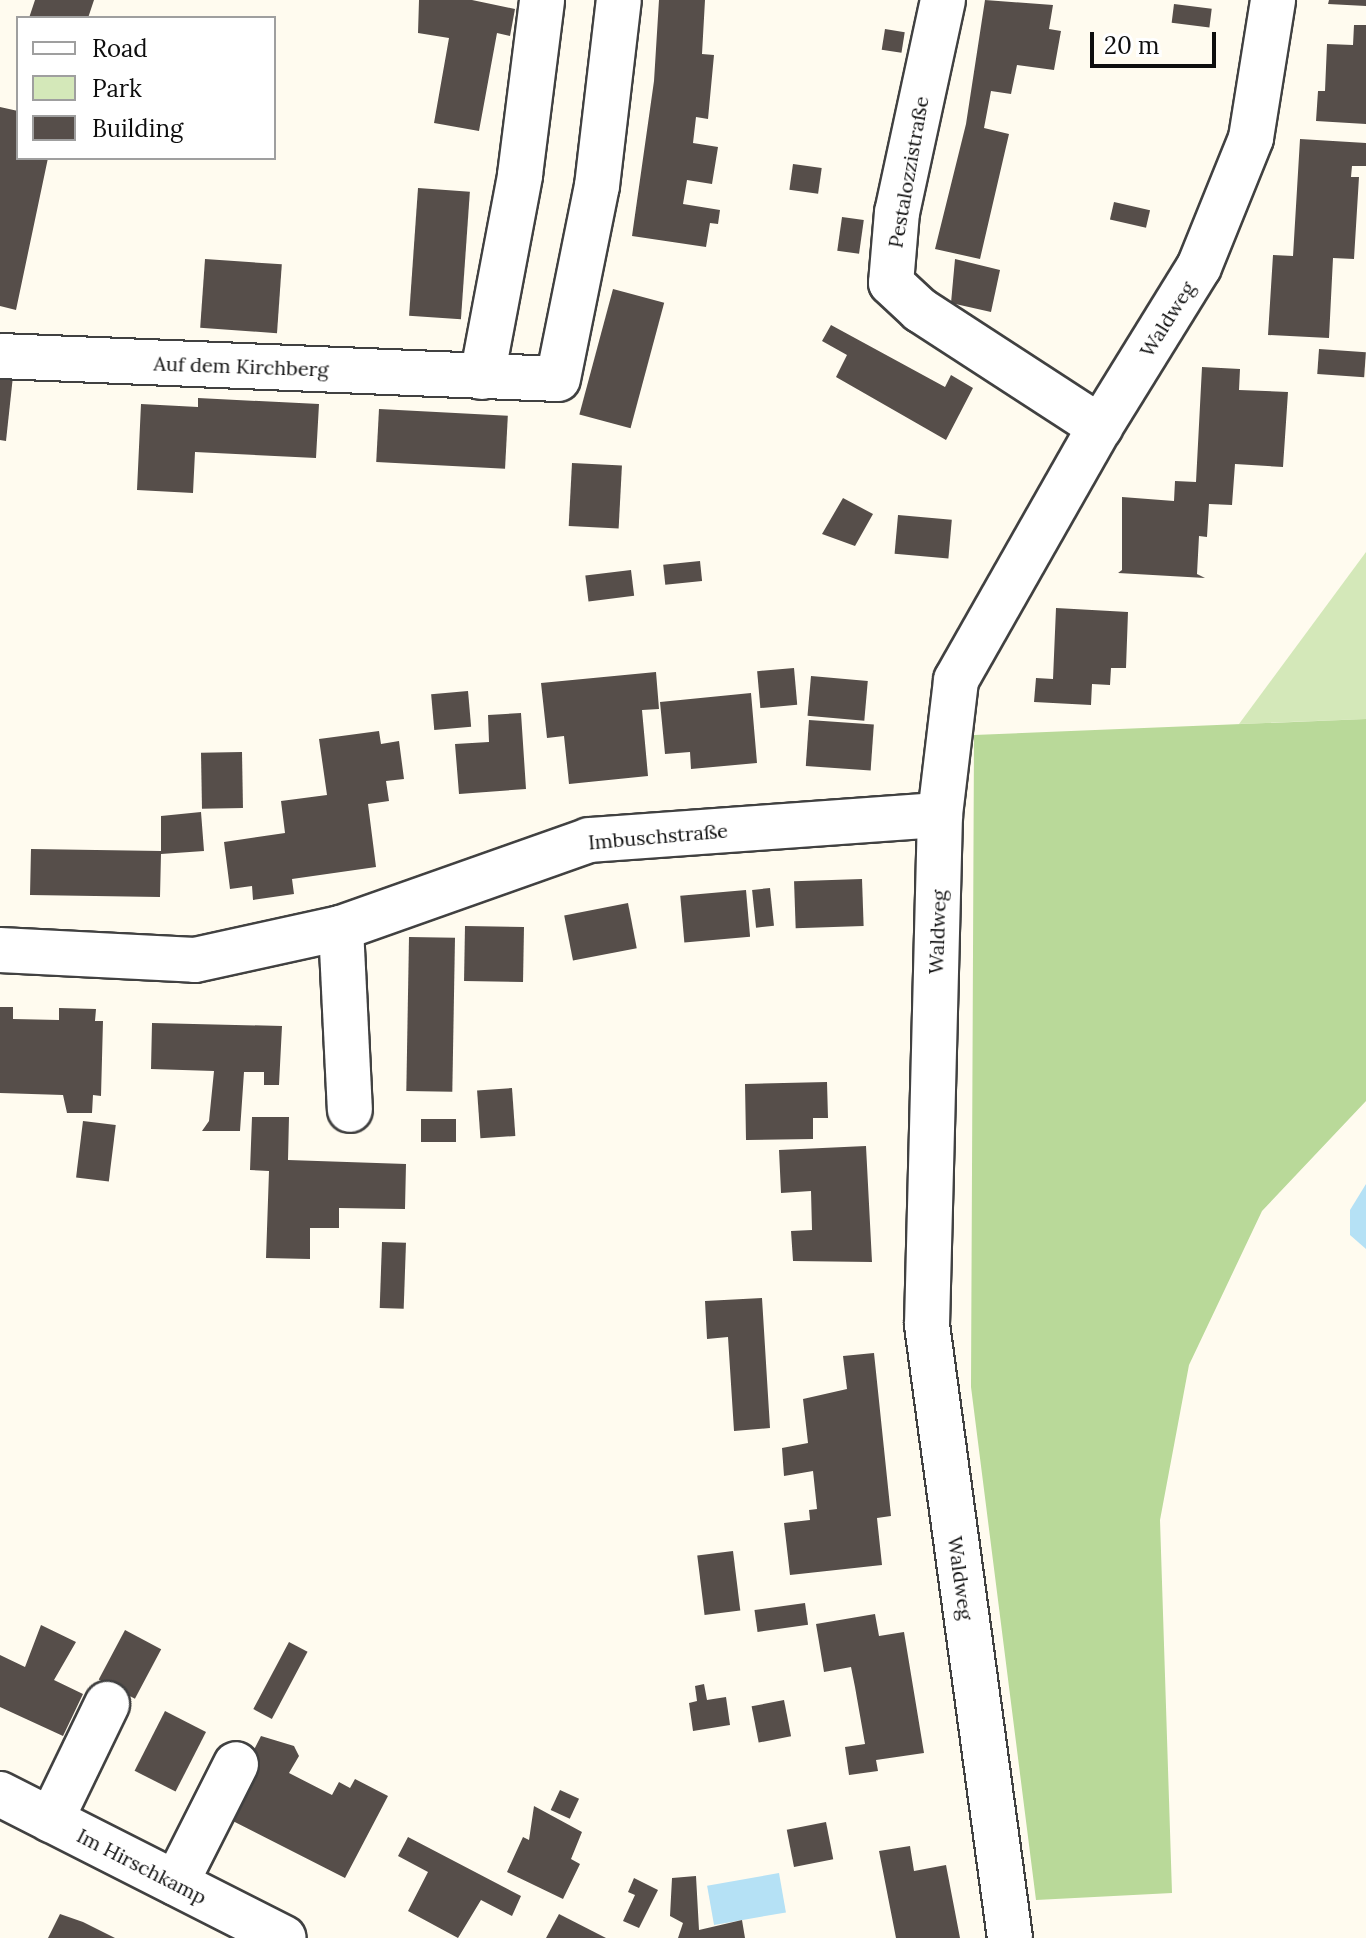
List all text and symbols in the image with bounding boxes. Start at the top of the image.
legend [16,16,276,160]
scale bar [1094,16,1220,66]
text: 20 m [1104,30,1160,61]
text: Road [92,33,148,64]
text: Park [92,73,142,104]
street label: Pestalozzistraße [883,94,933,250]
text: Building [92,113,183,144]
street label: Waldweg [1134,277,1200,361]
street label: Auf dem Kirchberg [153,351,329,381]
street label: Imbuschstraße [587,818,729,854]
street label: Waldweg [924,889,950,975]
street label: Waldweg [943,1535,979,1621]
street label: Im Hirschkamp [73,1823,211,1909]

